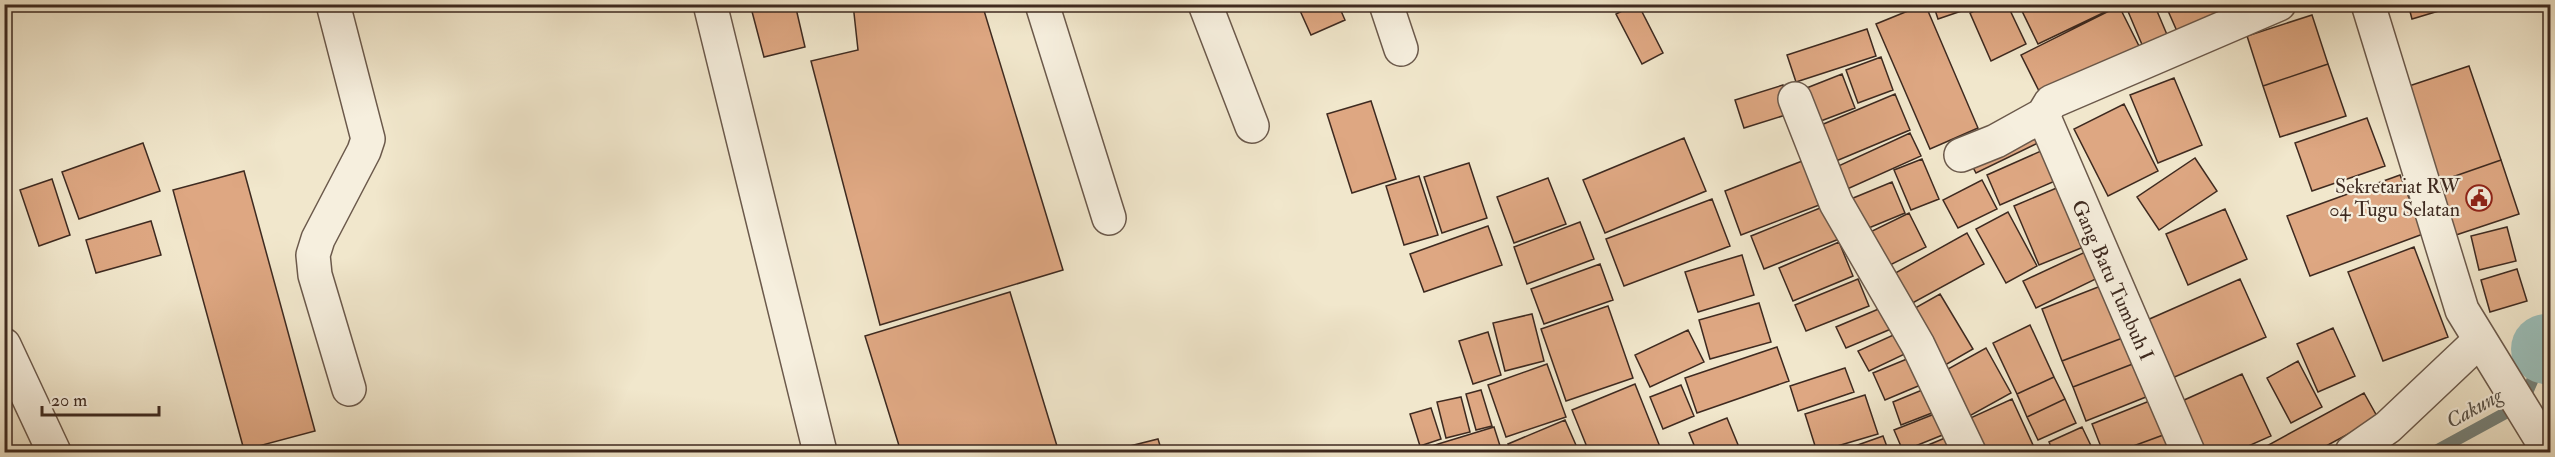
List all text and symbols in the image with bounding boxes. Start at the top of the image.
place label: Sekretariat RW 04 Tugu Selatan [2329,174,2461,222]
public building icon: Sekretariat RW 04 Tugu Selatan [2464,183,2494,213]
street label: Gang Batu Tumbuh I [2066,196,2159,364]
scale bar [42,379,159,417]
water label: Cakung [2441,381,2508,435]
text: 20 m [51,389,87,412]

